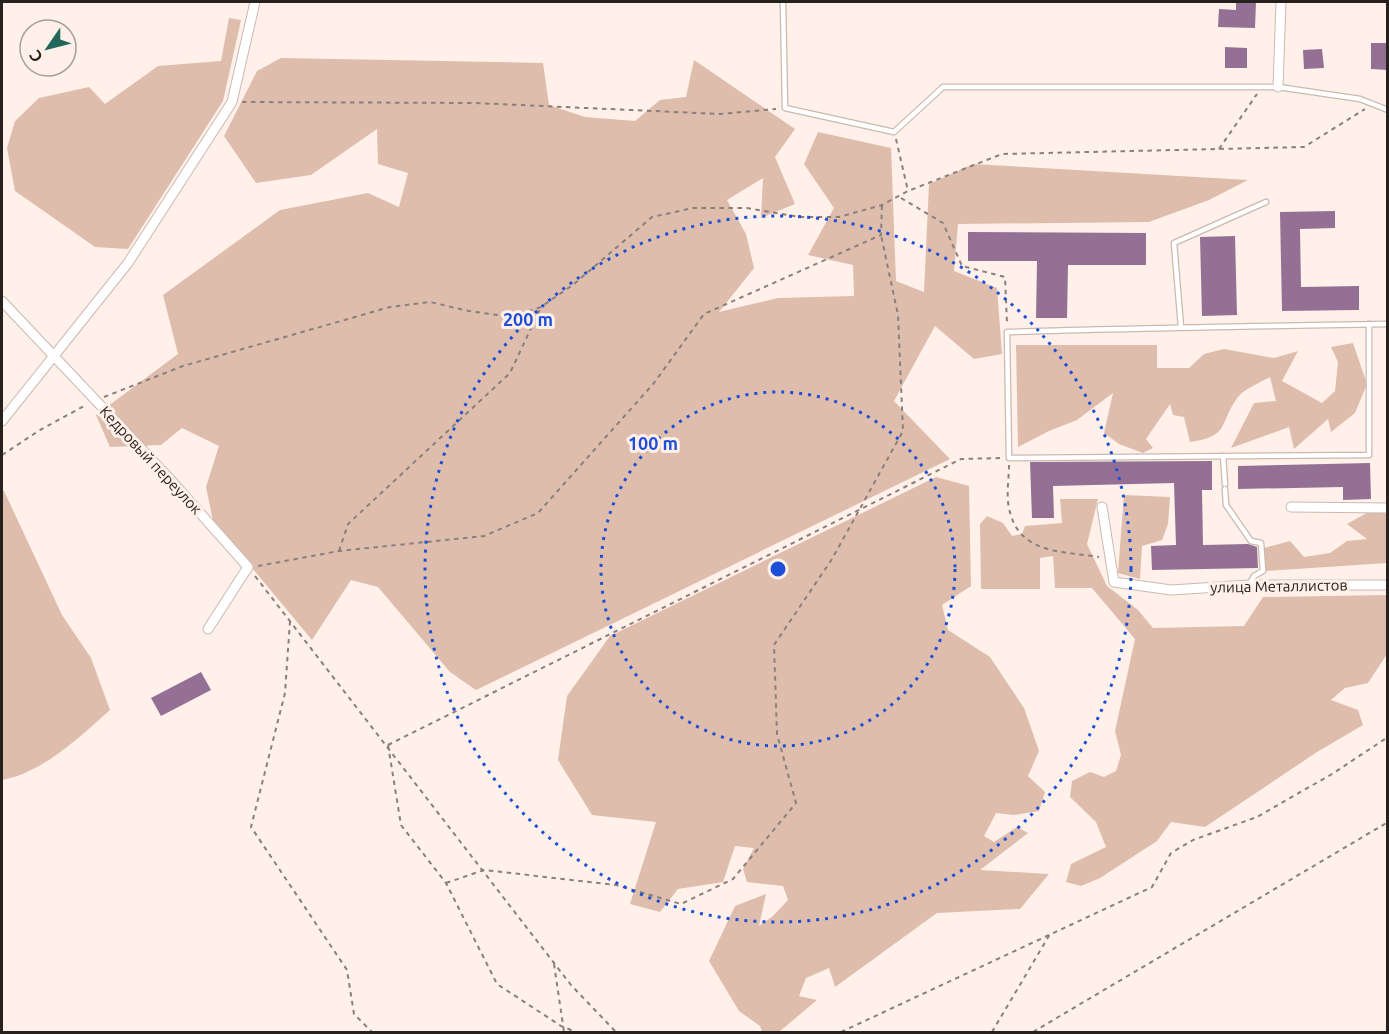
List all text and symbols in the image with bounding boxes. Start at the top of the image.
north arrow [18,18,78,78]
text: С [25,47,46,66]
text: 200 m [503,309,553,329]
street label: Кедровый переулок [97,402,206,518]
text: 100 m [628,433,678,453]
centre of rings [768,559,788,579]
street label: улица Металлистов [1210,576,1348,596]

